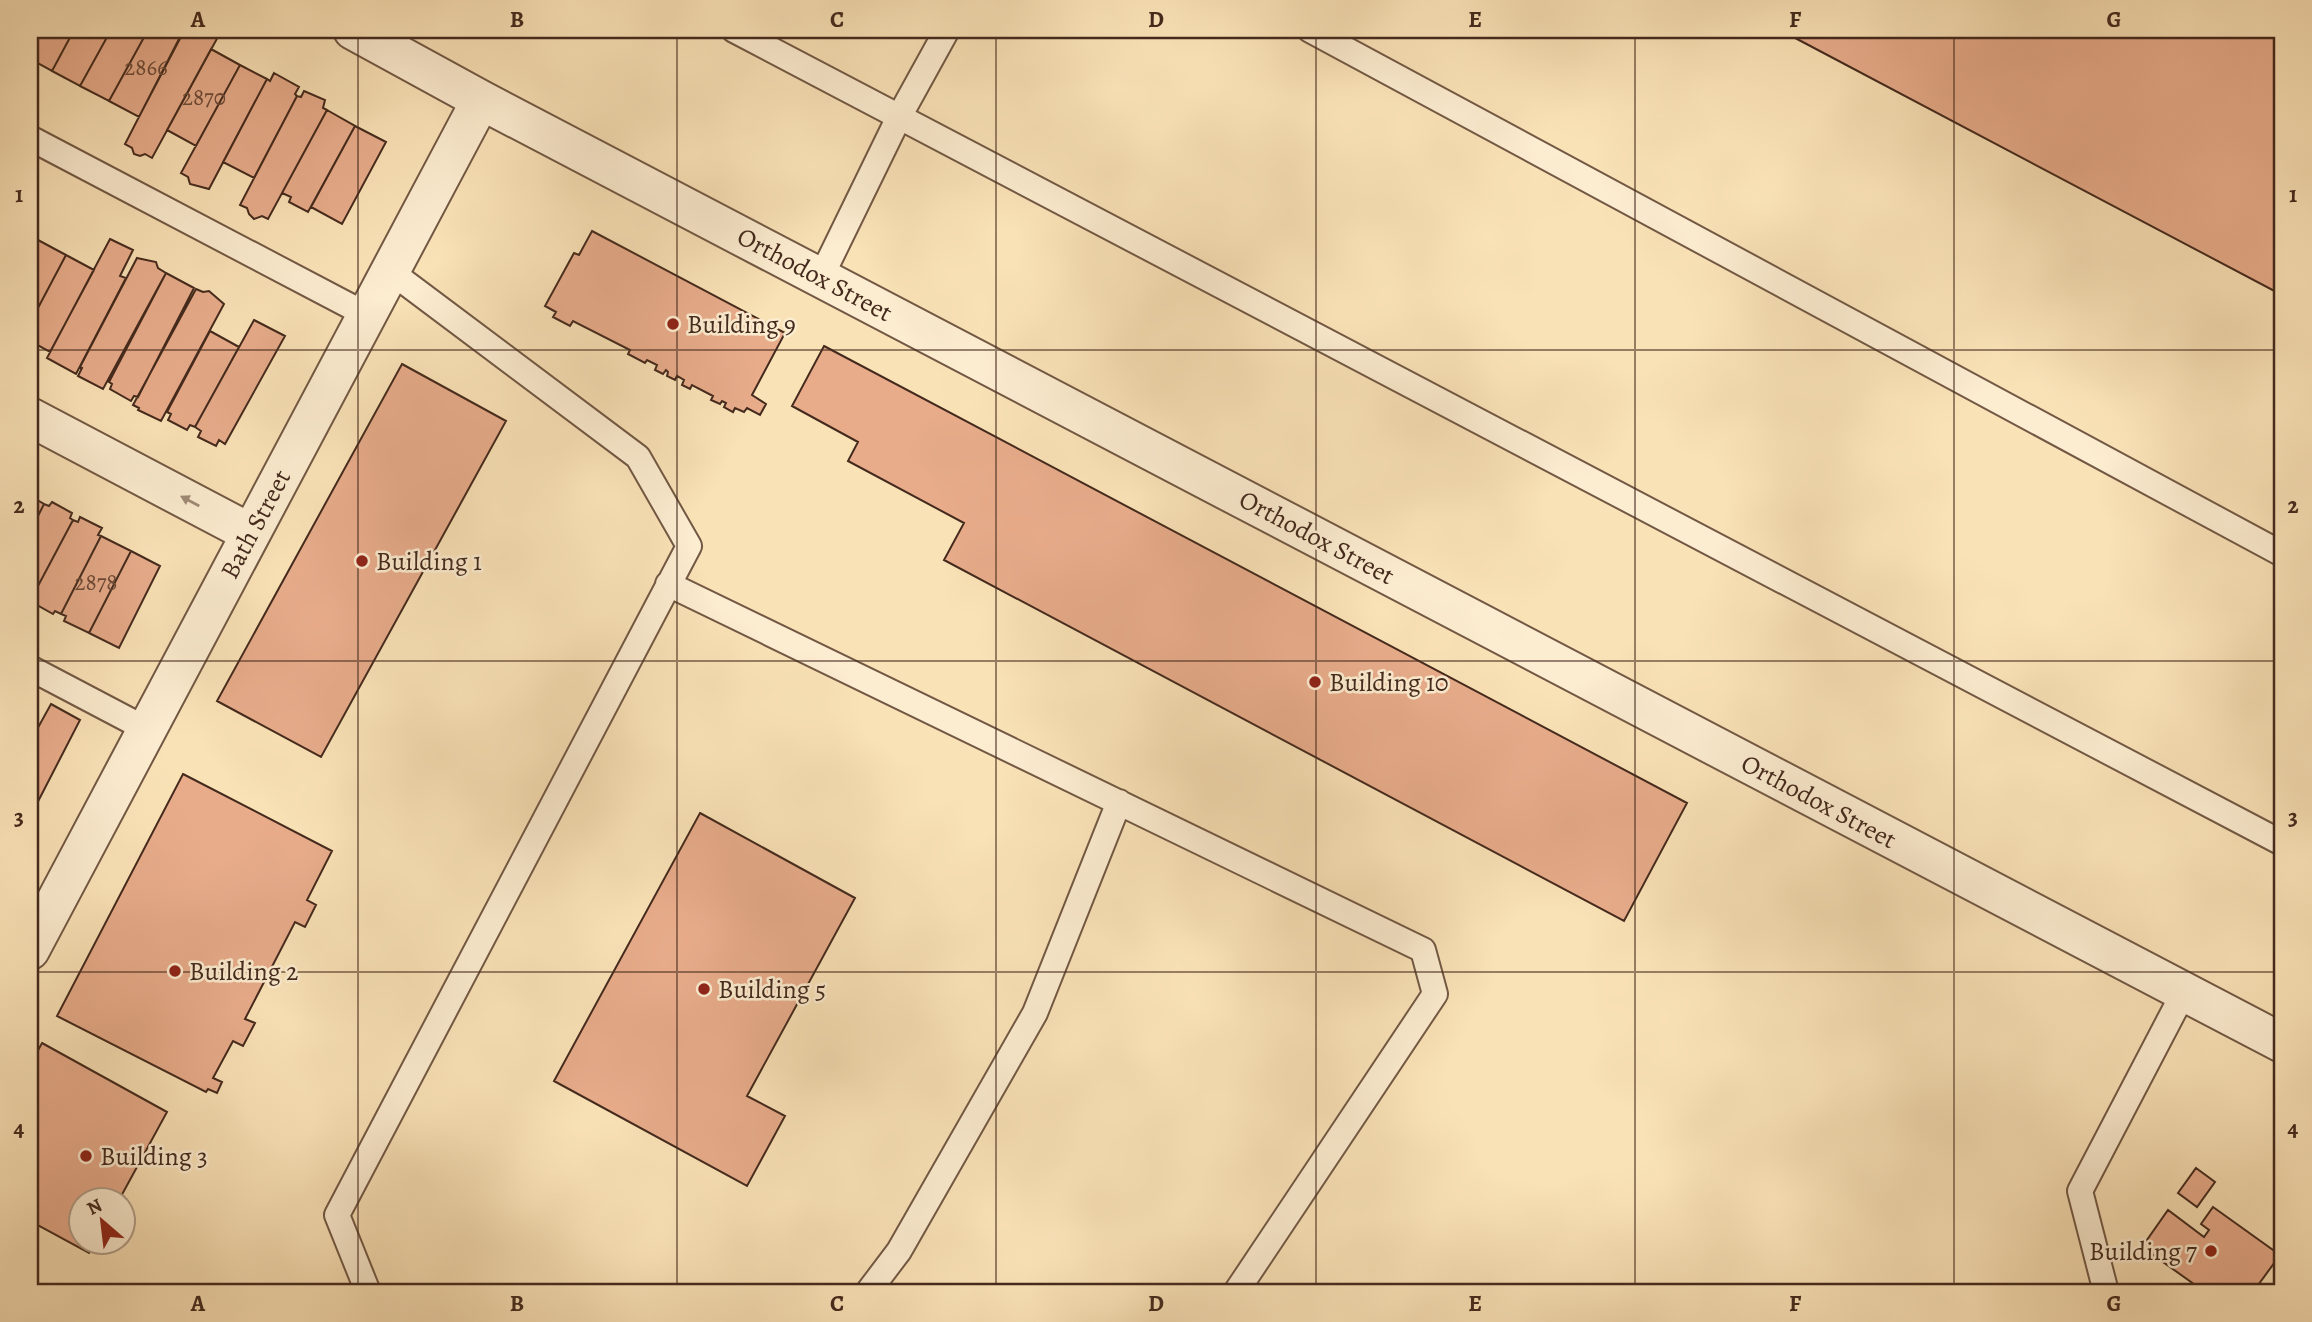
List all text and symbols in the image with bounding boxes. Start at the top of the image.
text: A [190,4,206,35]
text: B [510,4,524,35]
text: C [830,4,844,35]
text: D [1148,4,1164,35]
text: E [1468,4,1482,35]
text: F [1789,4,1802,35]
text: G [2106,4,2122,35]
house number: 2866 [124,52,168,83]
house number: 2870 [182,82,226,113]
text: 1 [15,179,23,210]
text: 1 [2289,179,2297,210]
street label: Orthodox Street [731,219,899,330]
place label: Building 9 [687,307,796,342]
marker: Building 9 [665,316,681,332]
street label: Bath Street [212,463,299,585]
street label: Orthodox Street [1233,482,1401,593]
text: 2 [13,490,25,521]
text: 2 [2287,490,2299,521]
one-way arrow [180,495,199,507]
place label: Building 1 [376,544,482,579]
marker: Building 1 [354,553,370,569]
house number: 2878 [75,567,117,598]
place label: Building 10 [1329,665,1449,700]
marker: Building 10 [1307,674,1323,690]
street label: Orthodox Street [1735,746,1903,857]
text: 3 [14,802,24,833]
text: 3 [2288,802,2298,833]
place label: Building 2 [189,954,298,989]
marker: Building 2 [167,963,183,979]
place label: Building 5 [718,972,826,1007]
marker: Building 5 [696,981,712,997]
text: 4 [14,1113,25,1144]
text: 4 [2288,1113,2299,1144]
place label: Building 3 [100,1139,208,1174]
marker: Building 3 [78,1148,94,1164]
north arrow [66,1186,136,1256]
text: N [82,1192,107,1222]
place label: Building 7 [2089,1234,2197,1269]
marker: Building 7 [2203,1243,2219,1259]
text: A [190,1288,206,1319]
text: B [510,1288,524,1319]
text: C [830,1288,844,1319]
text: D [1148,1288,1164,1319]
text: E [1468,1288,1482,1319]
text: F [1789,1288,1802,1319]
text: G [2106,1288,2122,1319]

